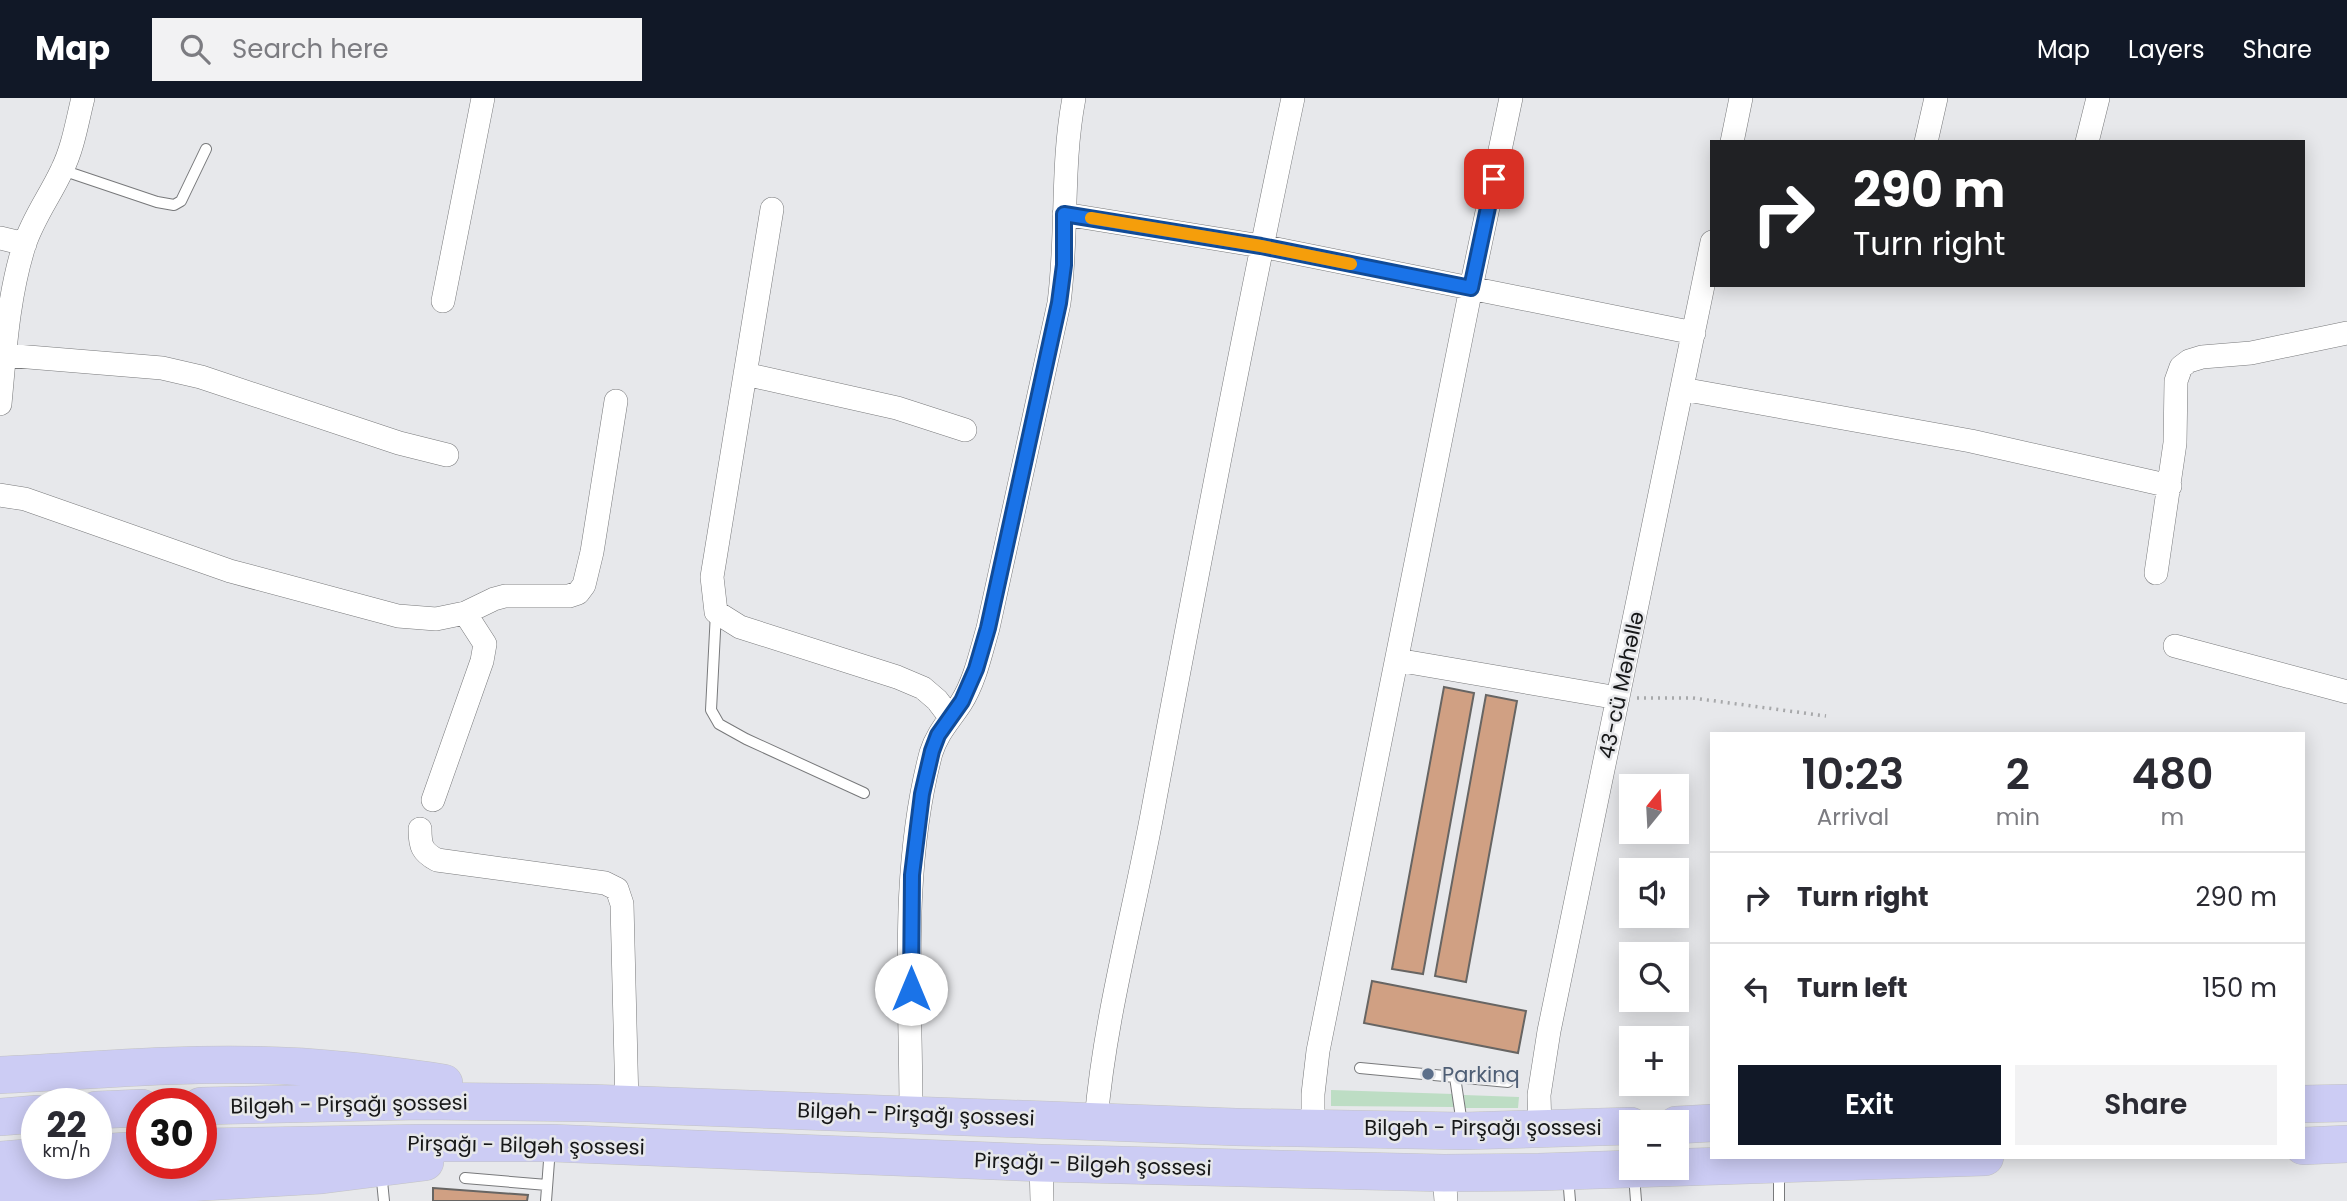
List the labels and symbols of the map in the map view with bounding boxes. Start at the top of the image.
pin [1464,149,1524,209]
street label: 43-cü Məhəllə [1591,609,1651,761]
north arrow [1619,774,1689,844]
position arrow [874,952,948,1026]
place label: Parkinq [1442,1060,1520,1089]
marker: Parkinq [1420,1066,1436,1082]
street label: Bilgəh - Pirşağı şossesi [230,1087,468,1121]
speed limit sign: 30 [126,1088,217,1179]
street label: Bilgəh - Pirşağı şossesi [797,1095,1035,1133]
street label: Bilgəh - Pirşağı şossesi [1364,1113,1602,1142]
street label: Pirşağı - Bilgəh şossesi [407,1128,645,1162]
street label: Pirşağı - Bilgəh şossesi [974,1145,1212,1183]

